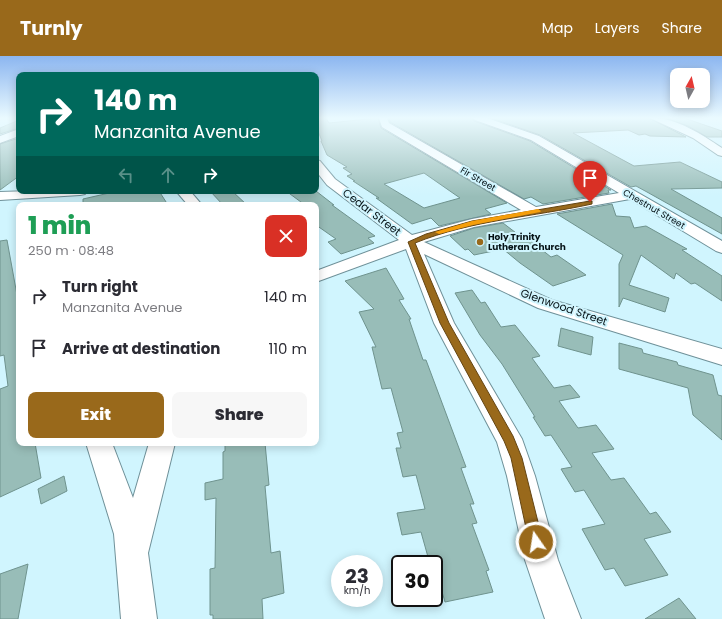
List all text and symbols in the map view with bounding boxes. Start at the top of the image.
text: Turnly [20,15,83,42]
text: Map [542,18,573,38]
text: Layers [595,18,639,38]
text: Share [661,18,702,38]
north arrow [670,68,710,108]
map controls [670,68,710,108]
text: 140 m [94,81,177,120]
icon: right [28,88,80,140]
text: Manzanita Avenue [94,119,261,144]
pin [573,161,607,202]
icon: left [115,164,137,186]
icon: ahead [157,164,179,186]
icon: right [199,164,221,186]
street label: Fir Street [458,164,498,194]
icon: arrive [579,167,601,189]
street label: Cedar Street [339,185,405,239]
street label: Chestnut Street [621,186,687,232]
text: 1 min [28,209,91,242]
button: close [265,215,307,257]
place label: Holy Trinity Lutheran Church [488,231,566,253]
marker: Holy Trinity Lutheran Church [475,237,485,247]
text: 250 m · 08:48 [28,241,114,260]
text: Turn right [62,276,138,297]
icon: right [28,285,50,307]
street label: Glenwood Street [518,285,610,329]
text: 140 m [264,286,307,307]
text: Manzanita Avenue [62,298,182,317]
icon: arrive [28,337,50,359]
text: Arrive at destination [62,338,220,359]
text: 110 m [269,338,307,359]
button: Exit [28,392,164,438]
button: Share [172,392,307,438]
position arrow [515,521,557,563]
speed limit sign: 30 [391,555,443,607]
text: 23 [345,562,369,590]
text: km/h [344,583,370,598]

